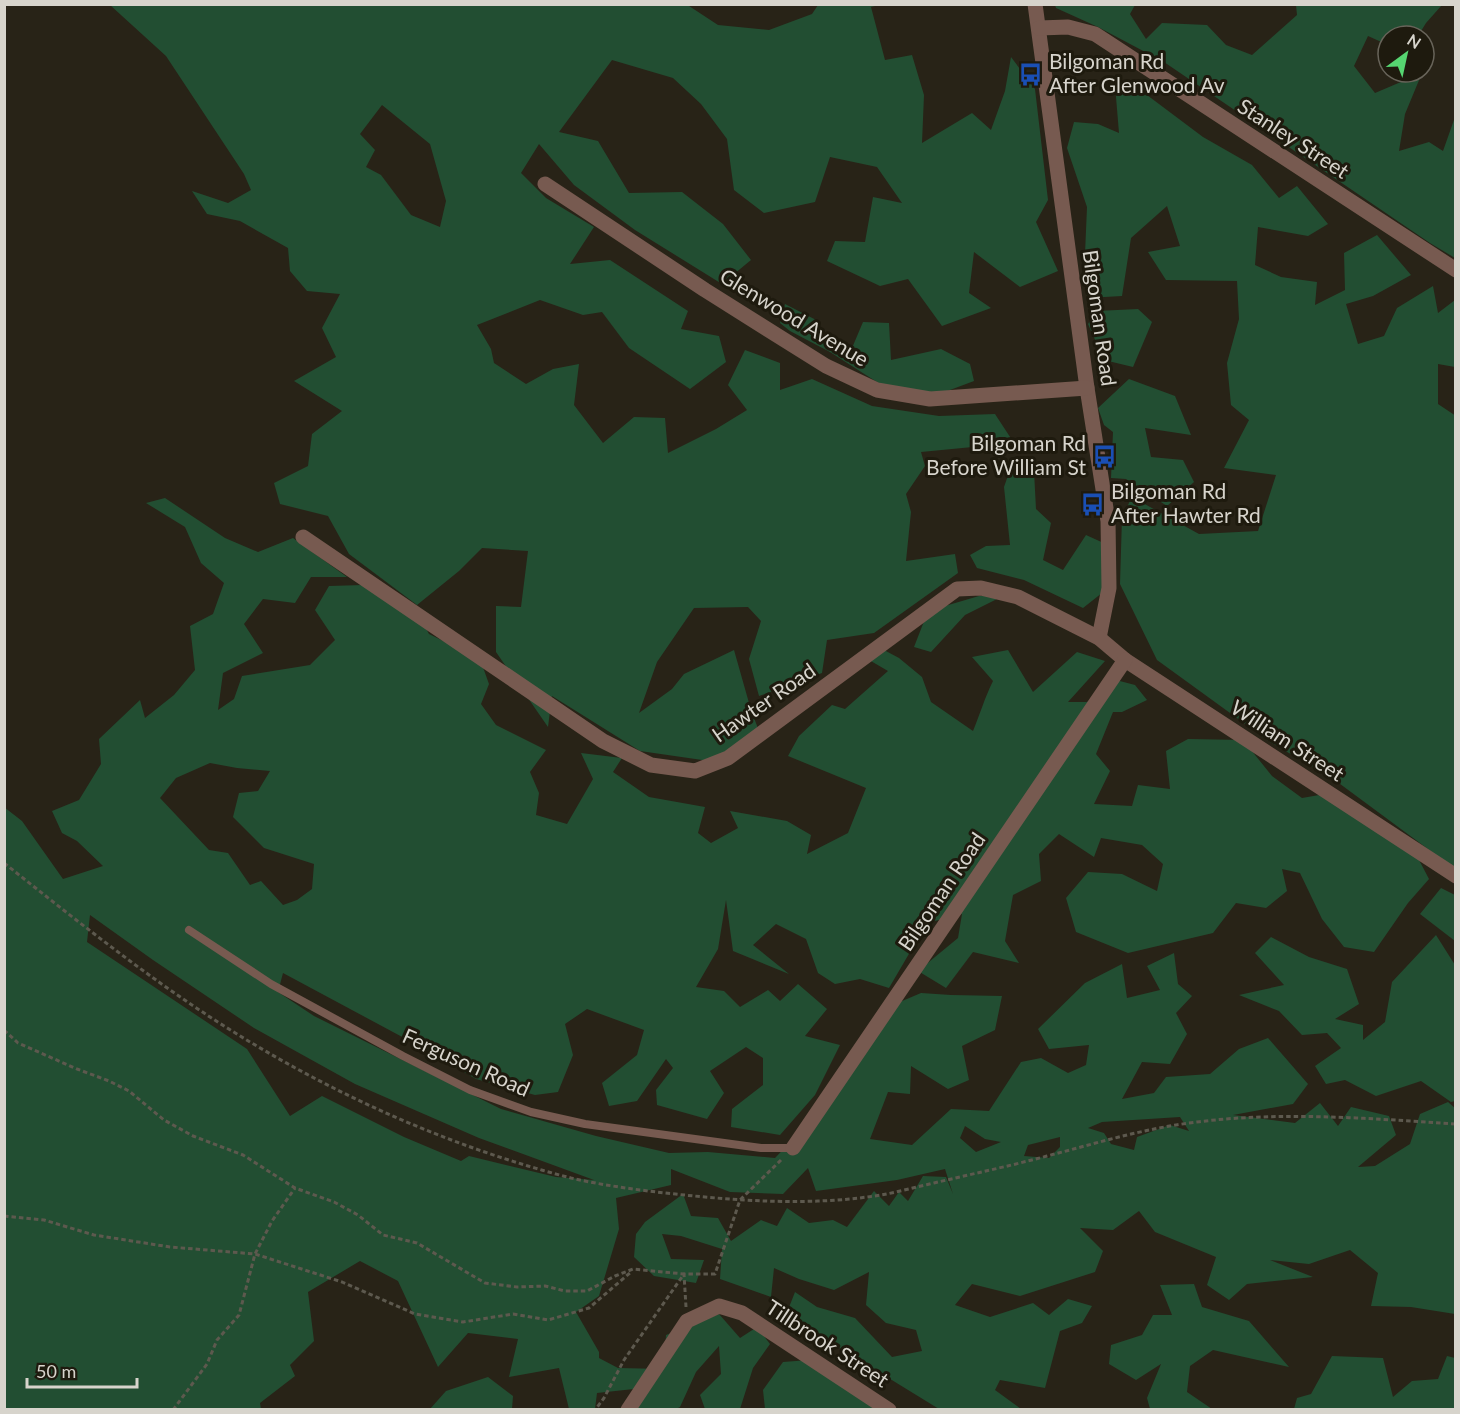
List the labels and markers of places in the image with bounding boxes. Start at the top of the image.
place label: Bilgoman Rd After Glenwood Av [1049,48,1225,97]
bus stop icon: Bilgoman Rd After Glenwood Av [1018,61,1044,87]
place label: Bilgoman Rd Before William St [926,430,1086,479]
bus stop icon: Bilgoman Rd Before William St [1091,443,1117,469]
place label: Bilgoman Rd After Hawter Rd [1111,478,1261,527]
bus stop icon: Bilgoman Rd After Hawter Rd [1080,491,1106,517]

